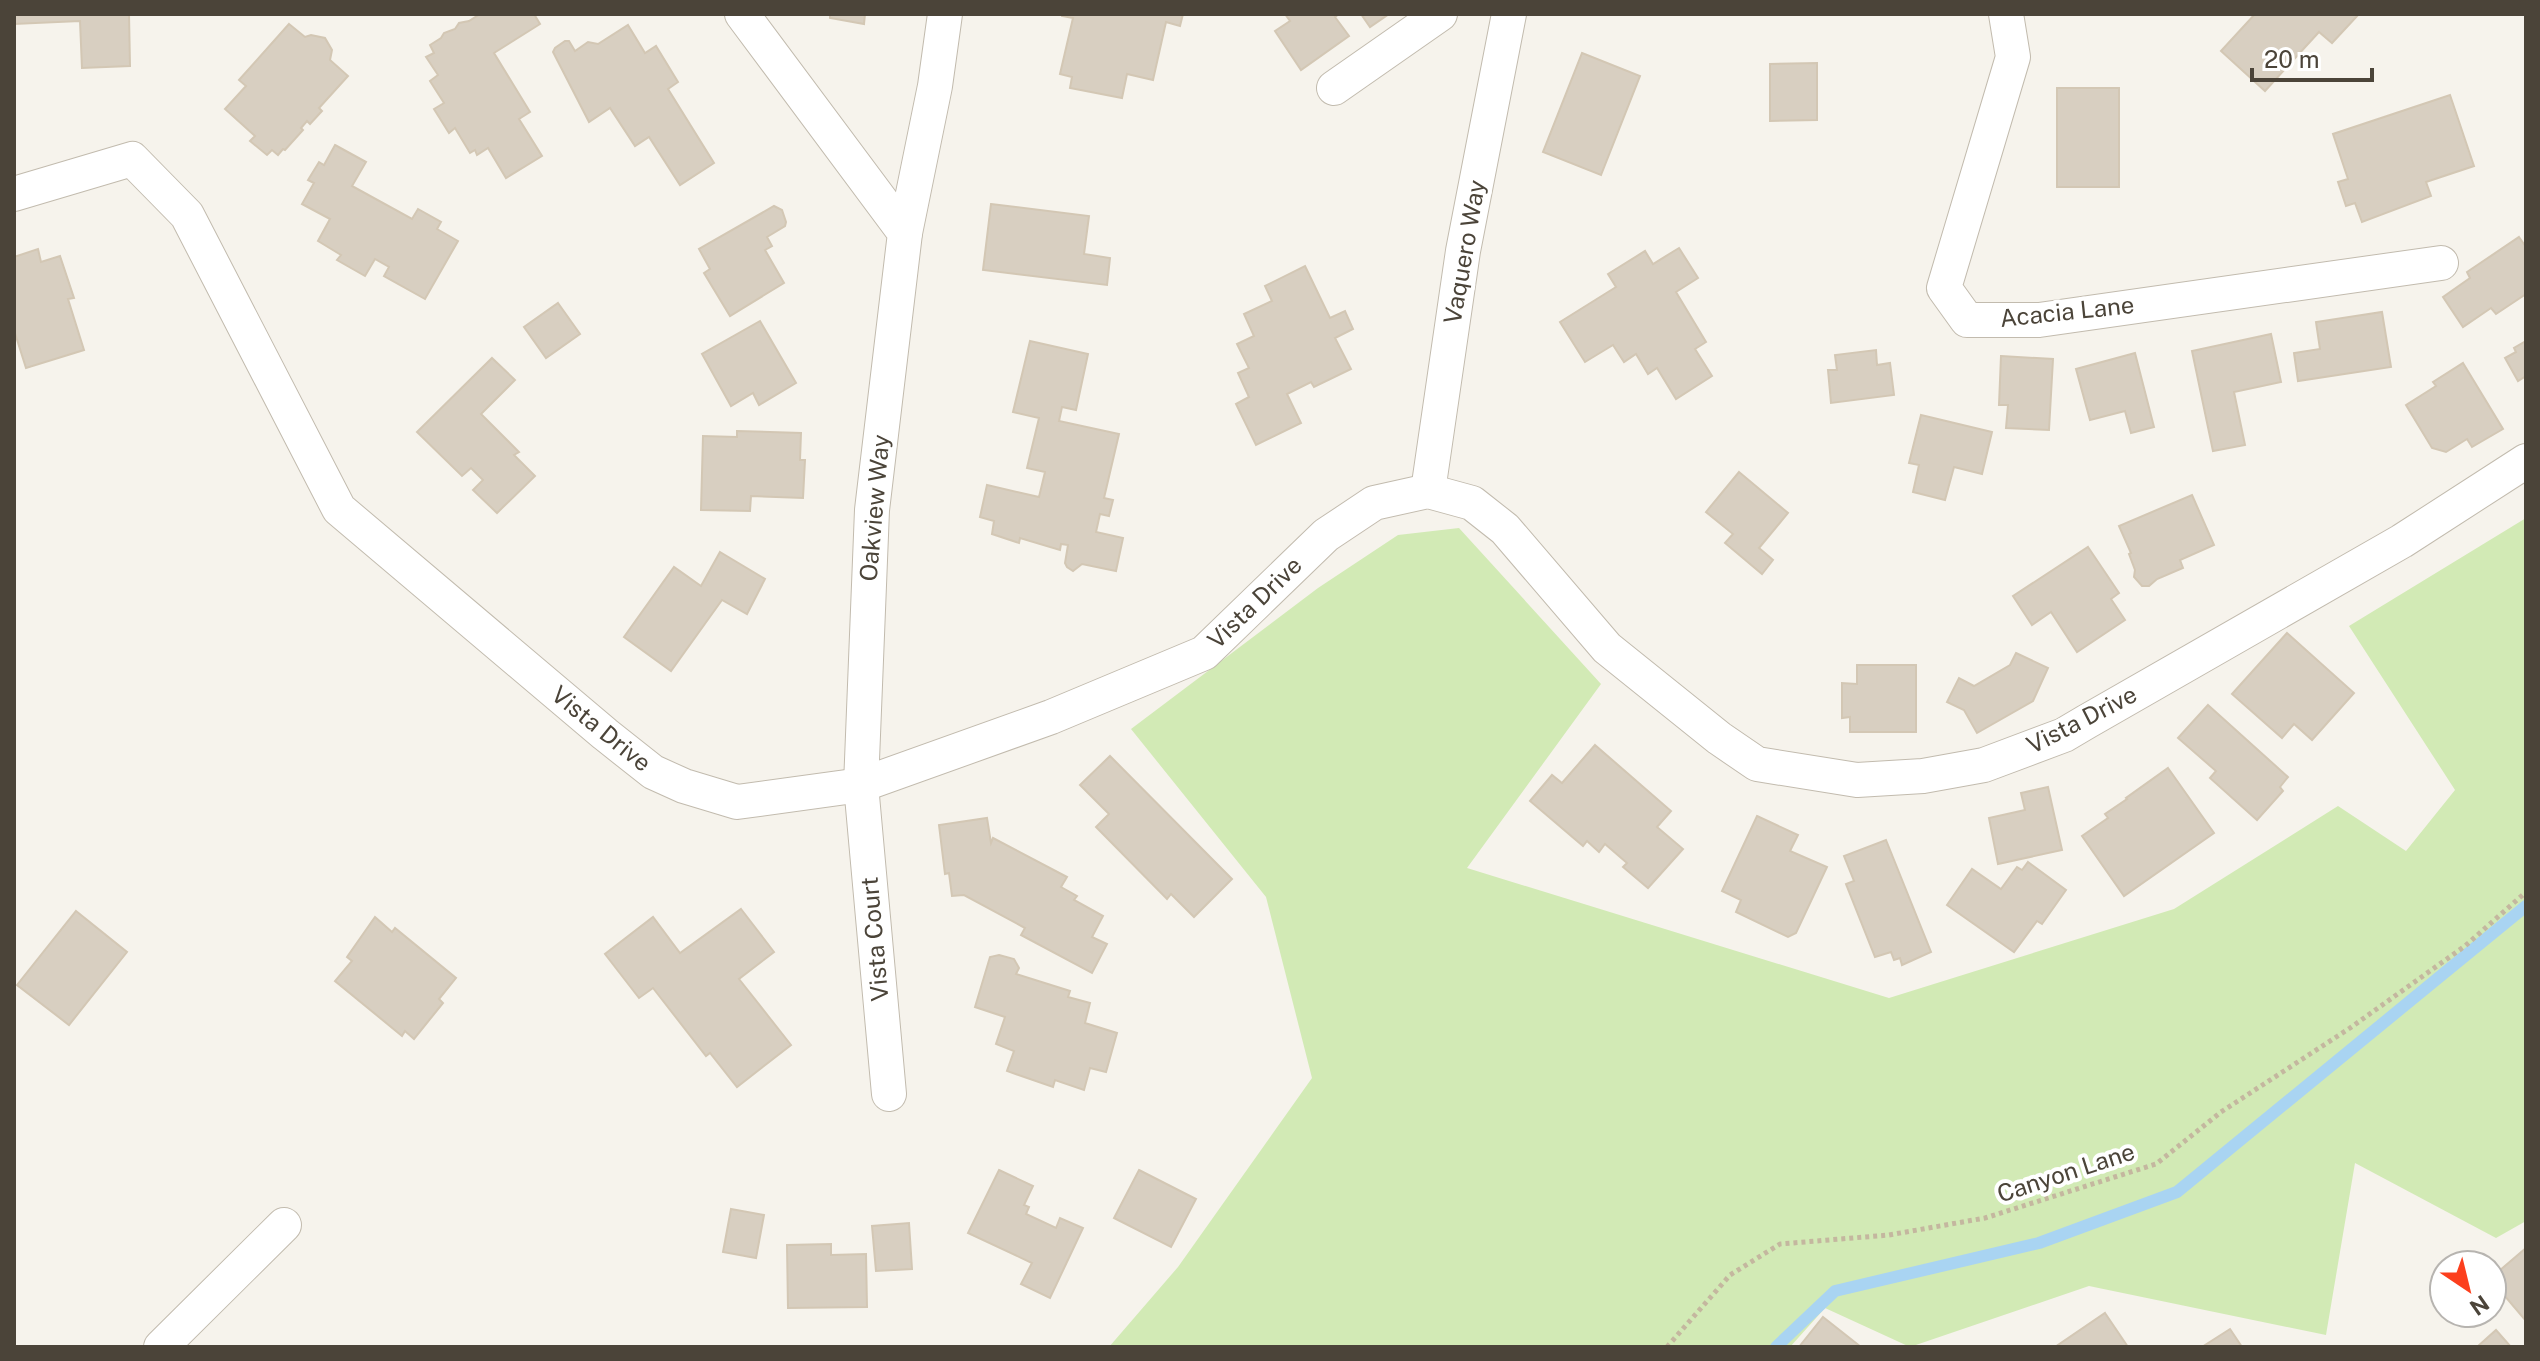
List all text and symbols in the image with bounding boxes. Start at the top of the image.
scale bar [2252,32,2372,82]
text: 20 m [2264,45,2320,73]
street label: Vaquero Way [1438,178,1490,326]
street label: Acacia Lane [1998,290,2135,332]
street label: Oakview Way [854,433,894,583]
street label: Vista Drive [1202,551,1307,654]
street label: Vista Drive [2022,679,2141,759]
street label: Vista Drive [546,680,657,777]
street label: Vista Court [855,876,893,1002]
street label: Canyon Lane [1993,1137,2138,1207]
north arrow [2428,1249,2508,1329]
text: N [2465,1290,2494,1321]

